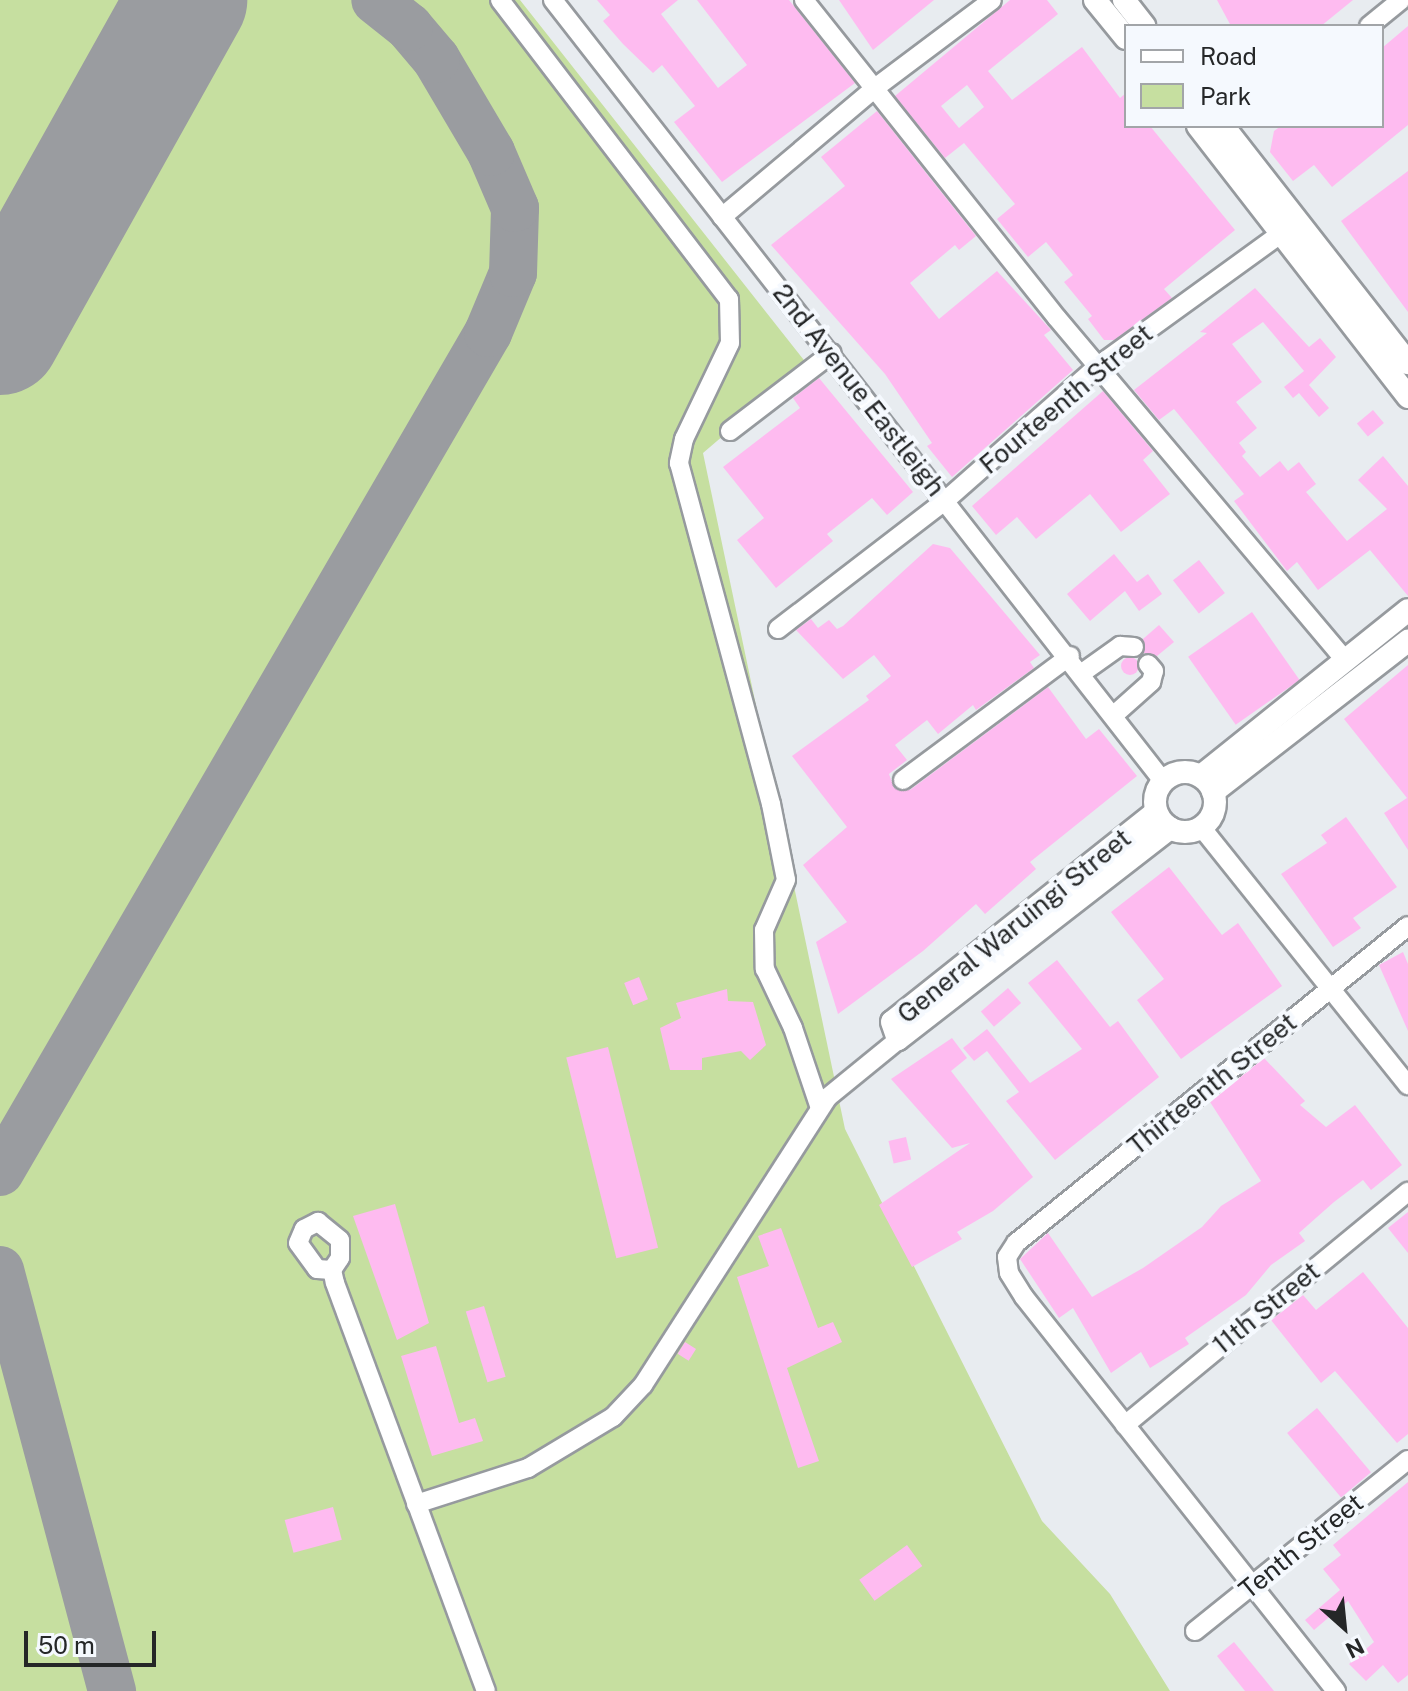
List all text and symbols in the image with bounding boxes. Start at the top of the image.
legend [1124,24,1384,128]
text: Road [1200,42,1257,70]
text: Park [1200,82,1251,110]
street label: 2nd Avenue Eastleigh [766,278,952,502]
street label: Fourteenth Street [973,318,1159,480]
street label: General Waruingi Street [891,822,1137,1030]
street label: Thirteenth Street [1121,1006,1303,1162]
street label: 11th Street [1206,1255,1326,1361]
street label: Tenth Street [1233,1487,1369,1605]
north arrow [1304,1587,1384,1667]
scale bar [28,1615,160,1665]
text: 50 m [38,1631,95,1659]
text: N [1341,1633,1368,1664]

